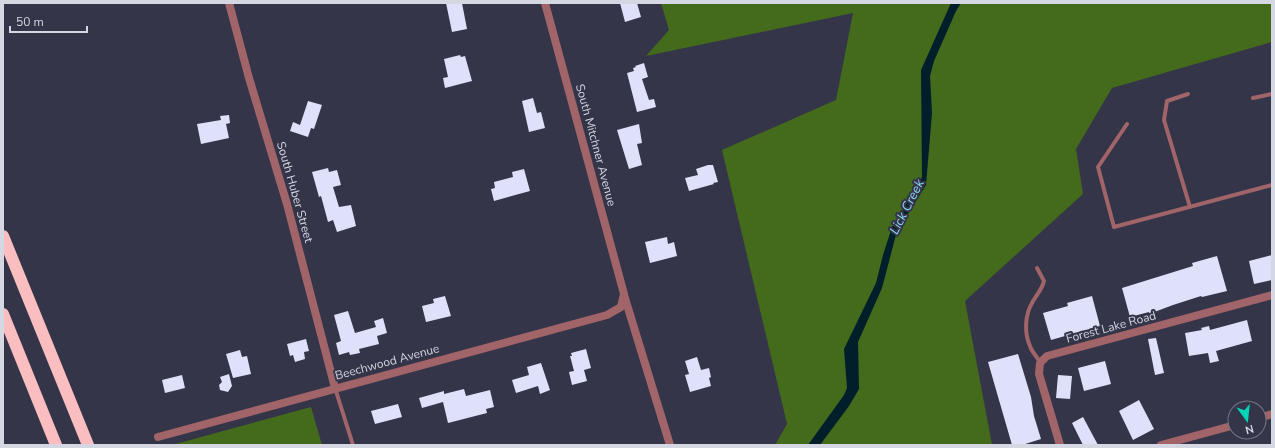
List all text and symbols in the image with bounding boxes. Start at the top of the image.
scale bar [10,8,87,34]
text: 50 m [16,14,44,30]
street label: South Mitchner Avenue [572,82,620,208]
street label: South Huber Street [273,140,317,245]
water label: Lick Creek [885,176,929,238]
street label: Forest Lake Road [1064,307,1158,347]
street label: Beechwood Avenue [333,340,441,384]
north arrow [1227,400,1267,440]
text: N [1244,421,1255,437]

